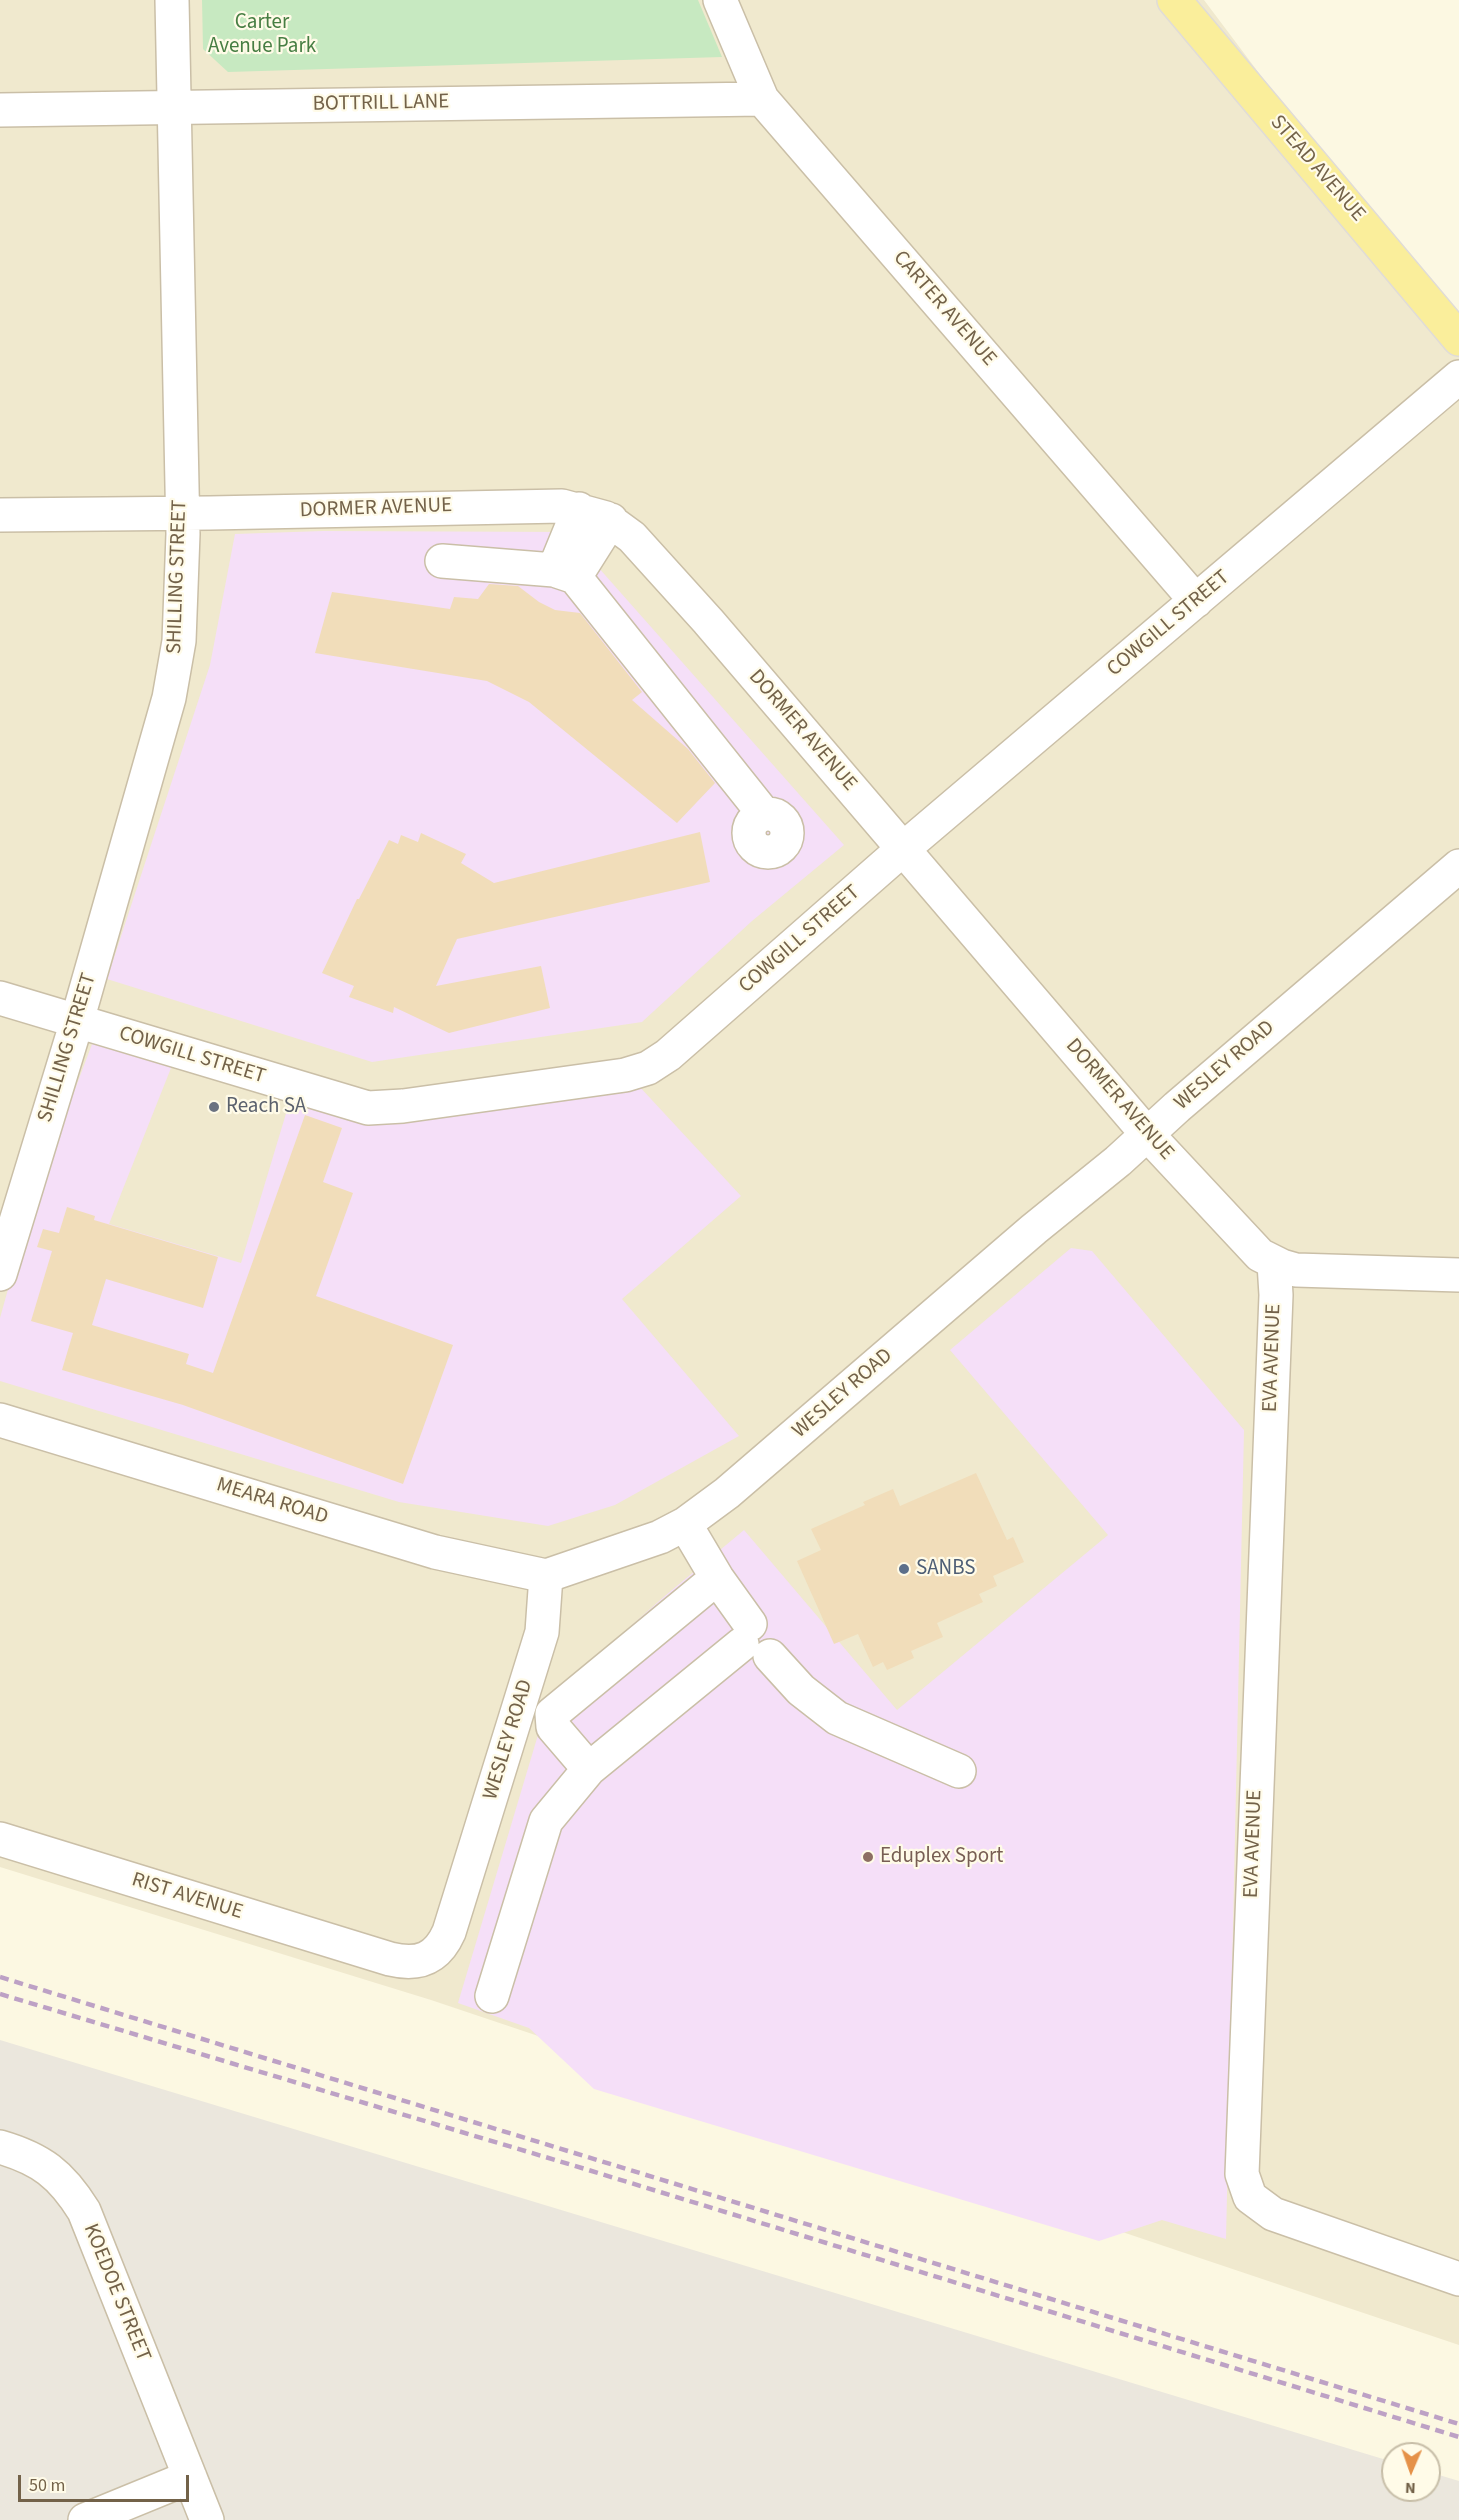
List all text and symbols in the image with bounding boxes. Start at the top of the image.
park label: Carter Avenue Park [208,10,316,60]
street label: BOTTRILL LANE [312,90,450,118]
street label: STEAD AVENUE [1264,111,1370,227]
street label: CARTER AVENUE [887,246,1001,372]
street label: DORMER AVENUE [299,494,453,524]
street label: SHILLING STREET [163,499,193,655]
street label: COWGILL STREET [1103,565,1235,683]
street label: DORMER AVENUE [742,665,862,797]
street label: COWGILL STREET [734,881,866,999]
street label: SHILLING STREET [33,970,103,1126]
street label: WESLEY ROAD [1170,1016,1280,1116]
street label: COWGILL STREET [116,1022,268,1090]
street label: DORMER AVENUE [1059,1034,1179,1166]
place label: Reach SA [226,1094,306,1120]
marker: Reach SA [207,1100,221,1114]
street label: EVA AVENUE [1259,1303,1287,1413]
street label: WESLEY ROAD [788,1344,898,1444]
street label: MEARA ROAD [213,1473,331,1531]
place label: SANBS [916,1556,975,1582]
marker: SANBS [897,1562,911,1576]
street label: WESLEY ROAD [479,1677,539,1803]
street label: EVA AVENUE [1240,1789,1268,1899]
place label: Eduplex Sport [880,1844,1003,1870]
marker: Eduplex Sport [861,1850,875,1864]
street label: RIST AVENUE [128,1868,246,1926]
street label: KOEDOE STREET [77,2220,155,2366]
north arrow [1381,2442,1441,2502]
scale bar [21,2463,192,2501]
text: 50 m [29,2473,65,2498]
text: N [1405,2477,1416,2499]

